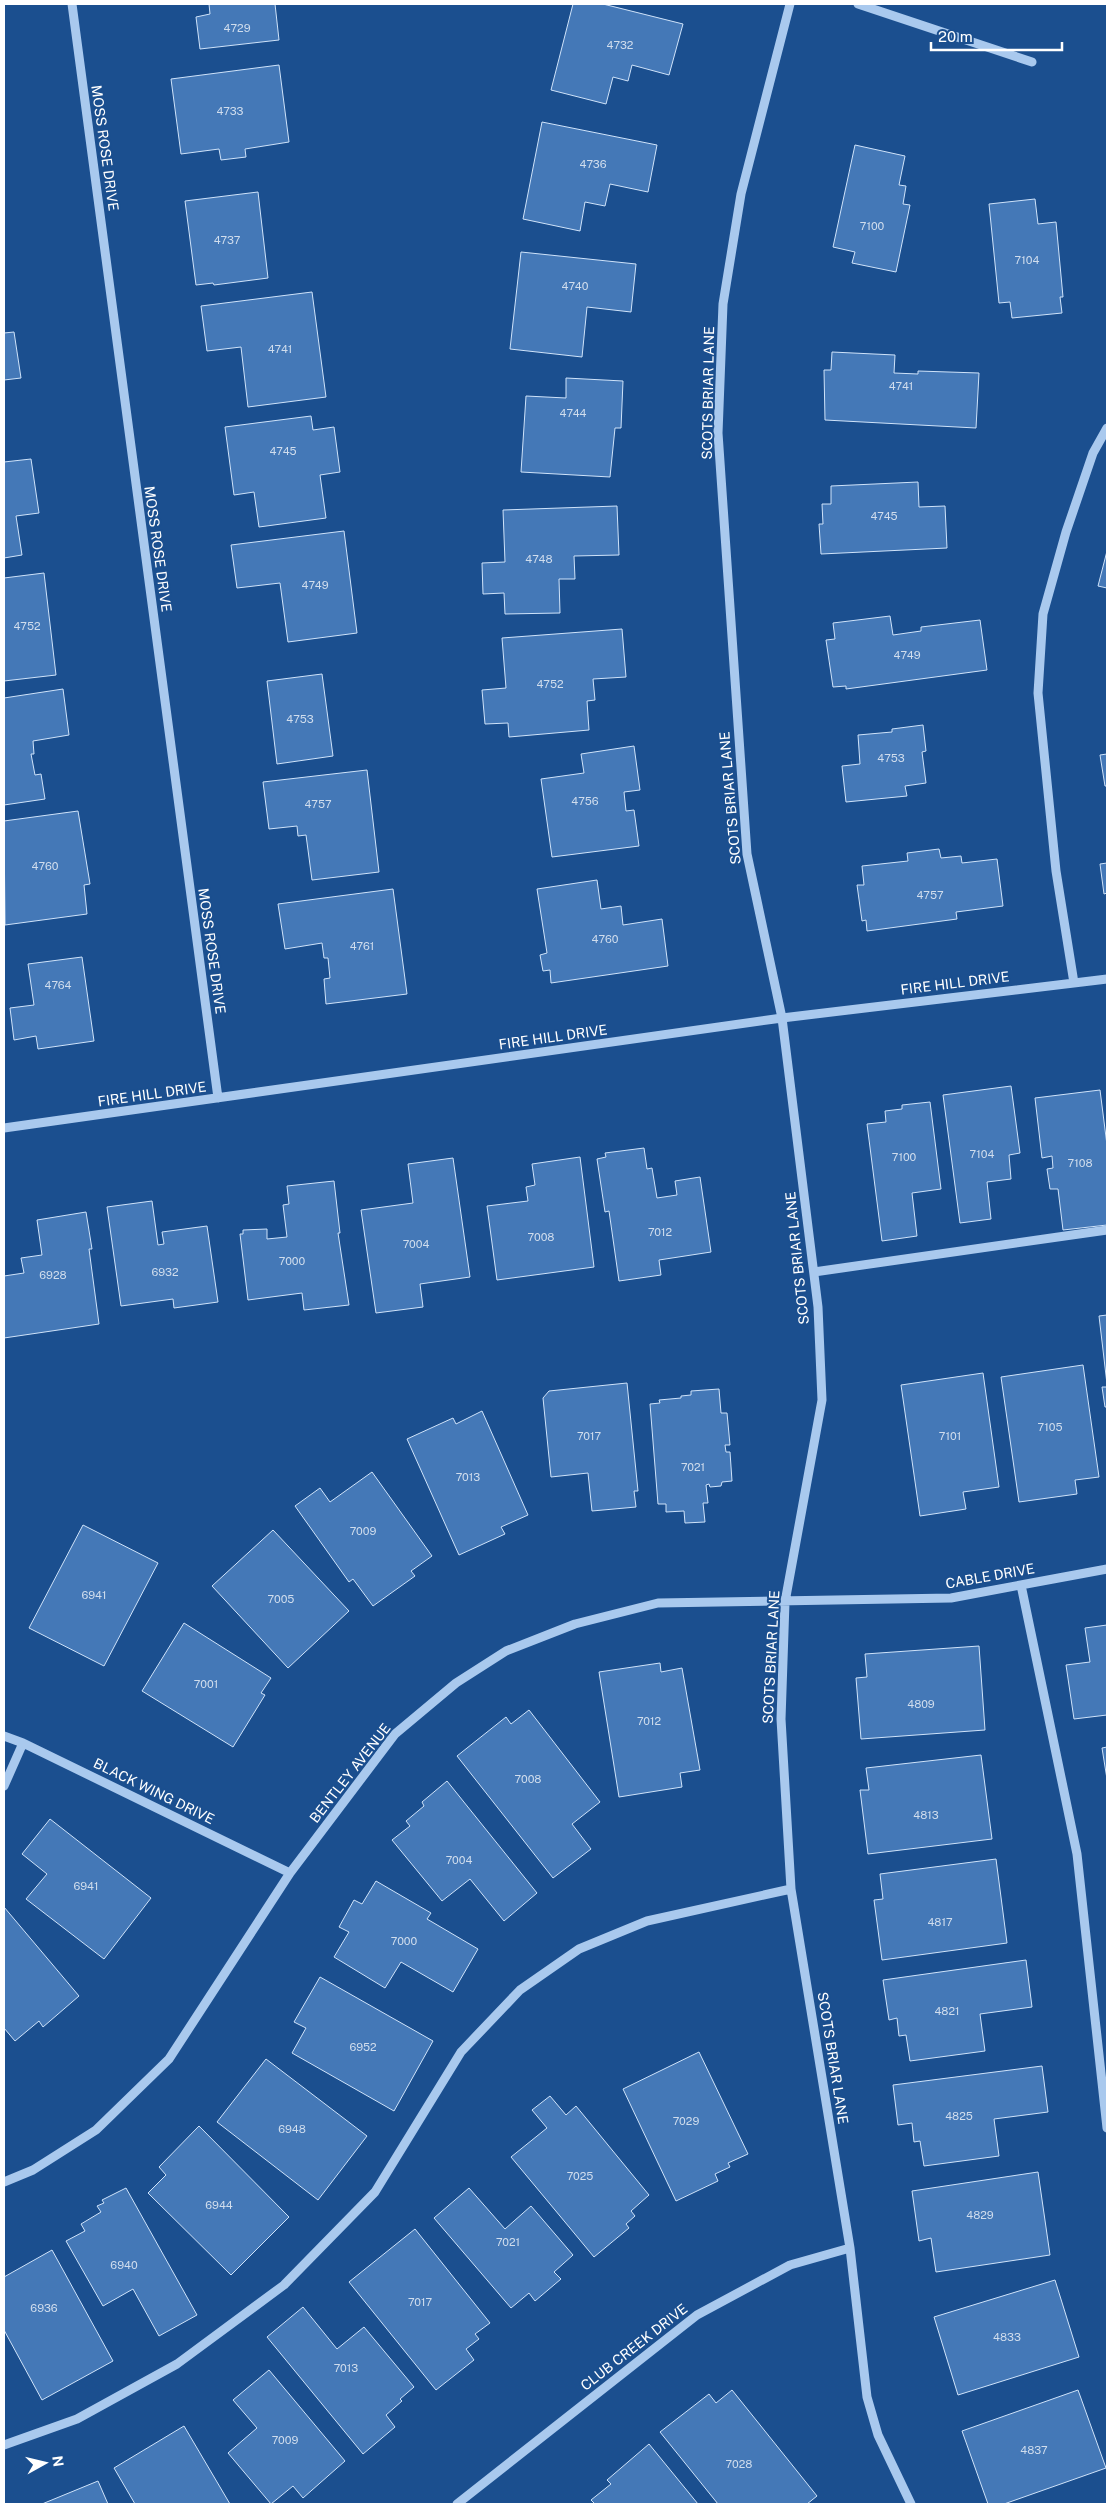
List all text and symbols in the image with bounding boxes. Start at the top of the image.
scale bar [931,20,1062,52]
house number: 4729 [223,22,251,34]
text: 20 m [938,28,973,45]
house number: 4732 [607,39,634,51]
street label: MOSS ROSE DRIVE [88,84,122,212]
house number: 4733 [216,105,244,117]
house number: 4736 [579,158,607,170]
house number: 7100 [860,220,885,232]
house number: 4737 [214,234,241,246]
house number: 7104 [1015,254,1040,266]
house number: 4740 [562,280,589,292]
street label: SCOTS BRIAR LANE [699,326,717,460]
house number: 4741 [268,343,292,355]
house number: 4741 [889,380,913,392]
house number: 4744 [559,407,587,419]
house number: 4745 [269,445,297,457]
street label: MOSS ROSE DRIVE [141,485,175,613]
house number: 4745 [870,510,898,522]
house number: 4748 [525,553,553,565]
house number: 4749 [301,579,329,591]
house number: 4752 [13,620,41,632]
house number: 4749 [893,649,921,661]
house number: 4752 [536,678,564,690]
house number: 4753 [286,713,314,725]
street label: SCOTS BRIAR LANE [716,731,744,865]
house number: 4753 [877,752,905,764]
house number: 4756 [571,795,599,807]
house number: 4757 [304,798,332,810]
house number: 4760 [32,860,59,872]
street label: MOSS ROSE DRIVE [195,887,229,1015]
house number: 4757 [916,889,944,901]
house number: 4760 [592,933,619,945]
house number: 4761 [350,940,374,952]
street label: FIRE HILL DRIVE [900,968,1010,998]
house number: 4764 [44,979,72,991]
street label: FIRE HILL DRIVE [498,1021,608,1053]
street label: FIRE HILL DRIVE [97,1078,207,1110]
house number: 7104 [970,1148,995,1160]
house number: 7100 [892,1151,917,1163]
house number: 7108 [1067,1157,1093,1169]
street label: SCOTS BRIAR LANE [782,1191,812,1325]
house number: 7012 [648,1226,673,1238]
house number: 7008 [528,1231,554,1243]
house number: 7004 [403,1238,429,1250]
house number: 7000 [279,1255,305,1267]
house number: 6932 [151,1266,179,1278]
house number: 6928 [39,1269,67,1281]
house number: 7105 [1037,1421,1063,1433]
house number: 7017 [577,1430,601,1442]
house number: 7101 [939,1430,961,1442]
house number: 7021 [681,1461,705,1473]
house number: 7013 [456,1471,480,1483]
house number: 7009 [350,1525,376,1537]
street label: CABLE DRIVE [944,1560,1036,1592]
house number: 6941 [81,1589,107,1601]
street label: SCOTS BRIAR LANE [760,1590,782,1724]
house number: 7005 [268,1593,294,1605]
house number: 7001 [194,1678,218,1690]
house number: 4809 [907,1698,935,1710]
house number: 7012 [637,1715,662,1727]
street label: BENTLEY AVENUE [306,1720,394,1826]
street label: BLACK WING DRIVE [91,1755,217,1827]
house number: 7008 [515,1773,541,1785]
house number: 4813 [913,1809,939,1821]
house number: 7004 [446,1854,472,1866]
house number: 6941 [73,1880,99,1892]
house number: 4817 [927,1916,953,1928]
house number: 7000 [391,1935,417,1947]
street label: SCOTS BRIAR LANE [815,1991,851,2125]
house number: 4821 [934,2005,960,2017]
house number: 6952 [349,2041,377,2053]
house number: 4825 [945,2110,973,2122]
house number: 7029 [673,2115,699,2127]
house number: 6948 [278,2123,306,2135]
house number: 7025 [567,2170,593,2182]
house number: 6944 [205,2199,233,2211]
house number: 4829 [966,2209,994,2221]
house number: 7021 [496,2236,520,2248]
house number: 6940 [110,2259,138,2271]
house number: 7017 [408,2296,432,2308]
street label: CLUB CREEK DRIVE [578,2300,690,2394]
house number: 6936 [30,2302,58,2314]
house number: 4833 [993,2331,1021,2343]
house number: 7013 [334,2362,358,2374]
house number: 7009 [272,2434,298,2446]
north arrow [20,2438,70,2488]
house number: 4837 [1020,2444,1048,2456]
text: N [49,2455,67,2468]
house number: 7028 [726,2458,752,2470]

